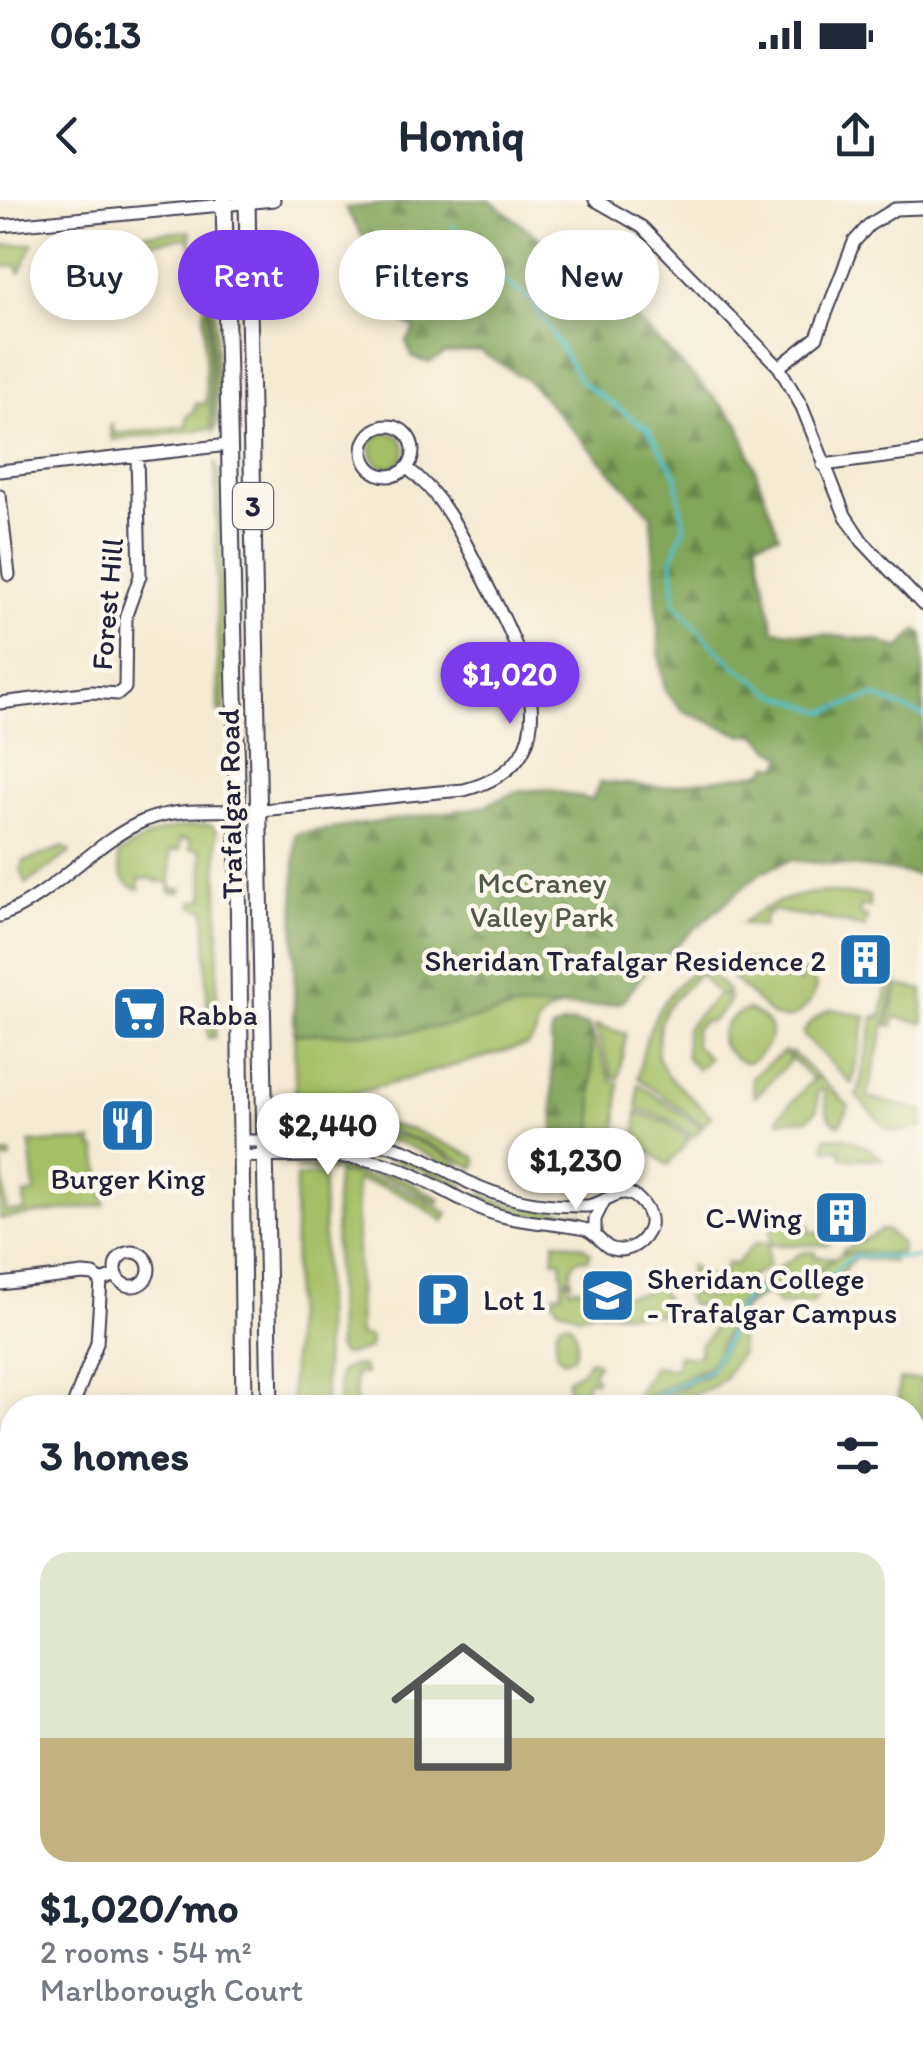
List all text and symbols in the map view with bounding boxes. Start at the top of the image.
text: 06:13 [50,12,141,58]
icon: back [40,108,95,163]
text: Homiq [398,108,525,162]
icon: share [828,108,883,163]
chip: Buy [30,230,158,320]
chip: Rent [178,230,319,320]
chip: Filters [339,230,505,320]
chip: New [525,230,659,320]
road number: 3 [233,483,273,529]
street label: Forest Hill [83,536,131,672]
pin: $1,020 [429,642,591,727]
text: $1,020 [463,655,557,693]
street label: Trafalgar Road [210,709,250,899]
park label: McCraney Valley Park [470,864,614,935]
building icon: Sheridan Trafalgar Residence 2 [835,930,895,990]
place label: Sheridan Trafalgar Residence 2 [425,942,826,979]
supermarket icon: Rabba [109,984,169,1044]
place label: Rabba [178,996,258,1033]
pin: $2,440 [247,1093,409,1178]
restaurant icon: Burger King [98,1096,158,1156]
text: $2,440 [279,1106,377,1144]
pin: $1,230 [495,1128,657,1213]
text: $1,230 [530,1141,622,1179]
place label: Burger King [50,1160,206,1197]
building icon: C-Wing [811,1187,871,1247]
place label: C-Wing [705,1199,803,1236]
place label: Sheridan College - Trafalgar Campus [647,1260,897,1331]
school or university icon: Sheridan College - Trafalgar Campus [578,1265,638,1325]
parking icon: Lot 1 [414,1269,474,1329]
place label: Lot 1 [483,1281,545,1318]
icon: filters [830,1428,885,1483]
text: 3 homes [40,1430,189,1481]
icon: home [373,1617,553,1797]
text: $1,020/mo [40,1882,239,1933]
text: 2 rooms · 54 m² [40,1933,252,1971]
text: Marlborough Court [40,1971,303,2009]

